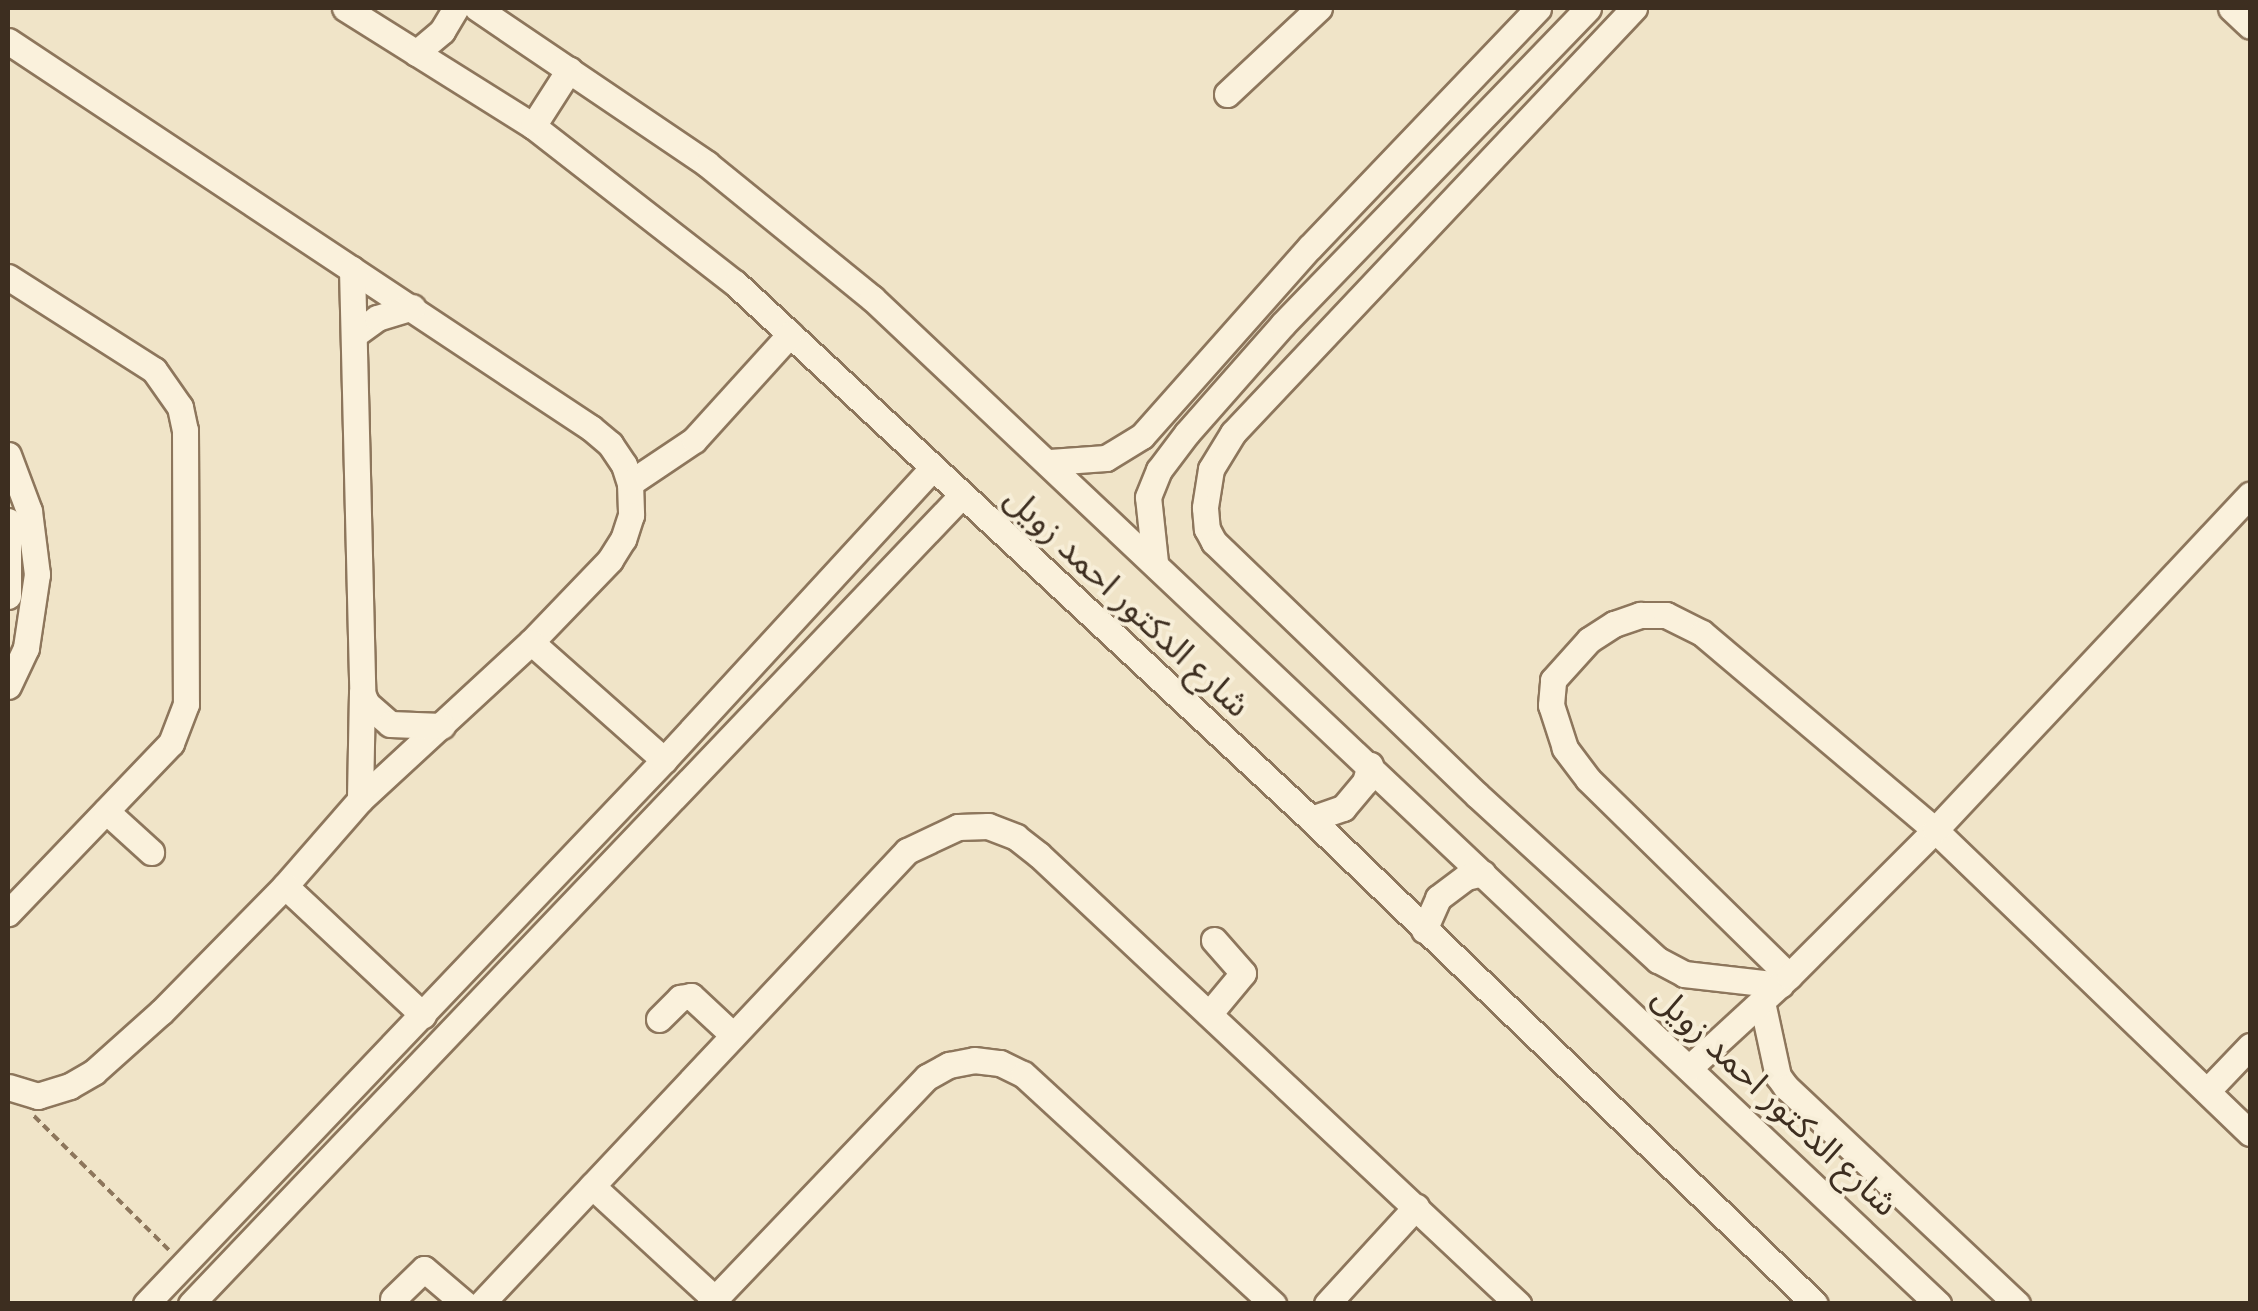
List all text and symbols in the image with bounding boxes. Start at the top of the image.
street label: شارع الدكتور احمد زويل [996,478,1258,726]
street label: شارع الدكتور احمد زويل [1644,977,1906,1225]

